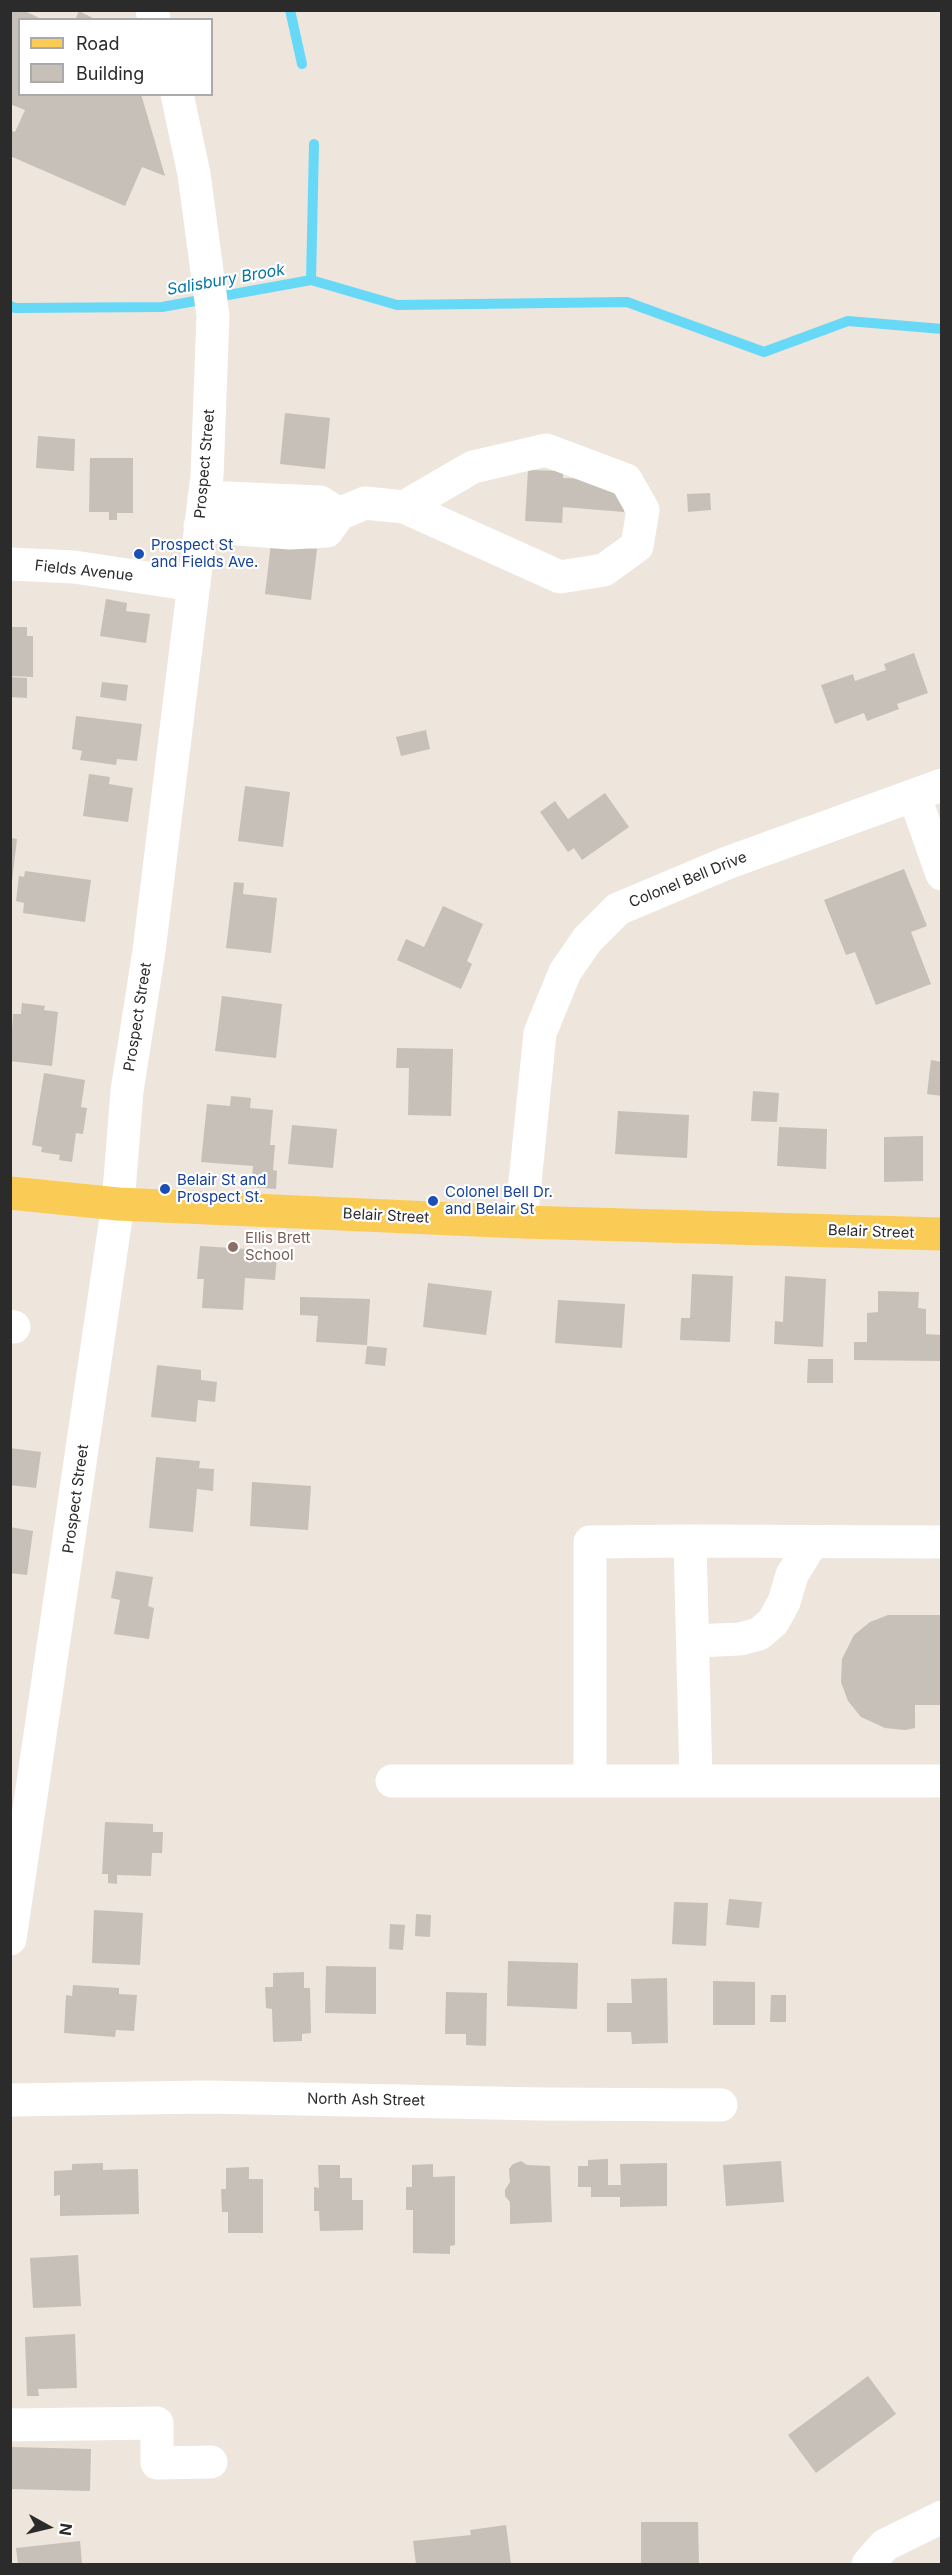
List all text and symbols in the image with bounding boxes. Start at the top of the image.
legend [18,18,213,96]
text: Road [76,33,119,54]
text: Building [76,63,144,84]
water label: Salisbury Brook [165,260,287,300]
street label: Prospect Street [191,409,219,519]
place label: Prospect St and Fields Ave. [151,536,258,571]
marker: Prospect St and Fields Ave. [132,547,146,561]
street label: Fields Avenue [34,557,134,585]
street label: Colonel Bell Drive [627,848,749,912]
street label: Prospect Street [121,961,155,1073]
place label: Belair St and Prospect St. [177,1171,266,1206]
marker: Belair St and Prospect St. [158,1182,172,1196]
place label: Colonel Bell Dr. and Belair St [445,1183,553,1218]
marker: Colonel Bell Dr. and Belair St [426,1194,440,1208]
street label: Belair Street [342,1205,430,1227]
street label: Belair Street [827,1221,915,1243]
place label: Ellis Brett School [245,1229,310,1264]
marker: Ellis Brett School [226,1240,240,1254]
street label: Prospect Street [59,1443,93,1555]
street label: North Ash Street [307,2090,425,2110]
north arrow [18,2497,78,2557]
text: N [55,2522,77,2537]

